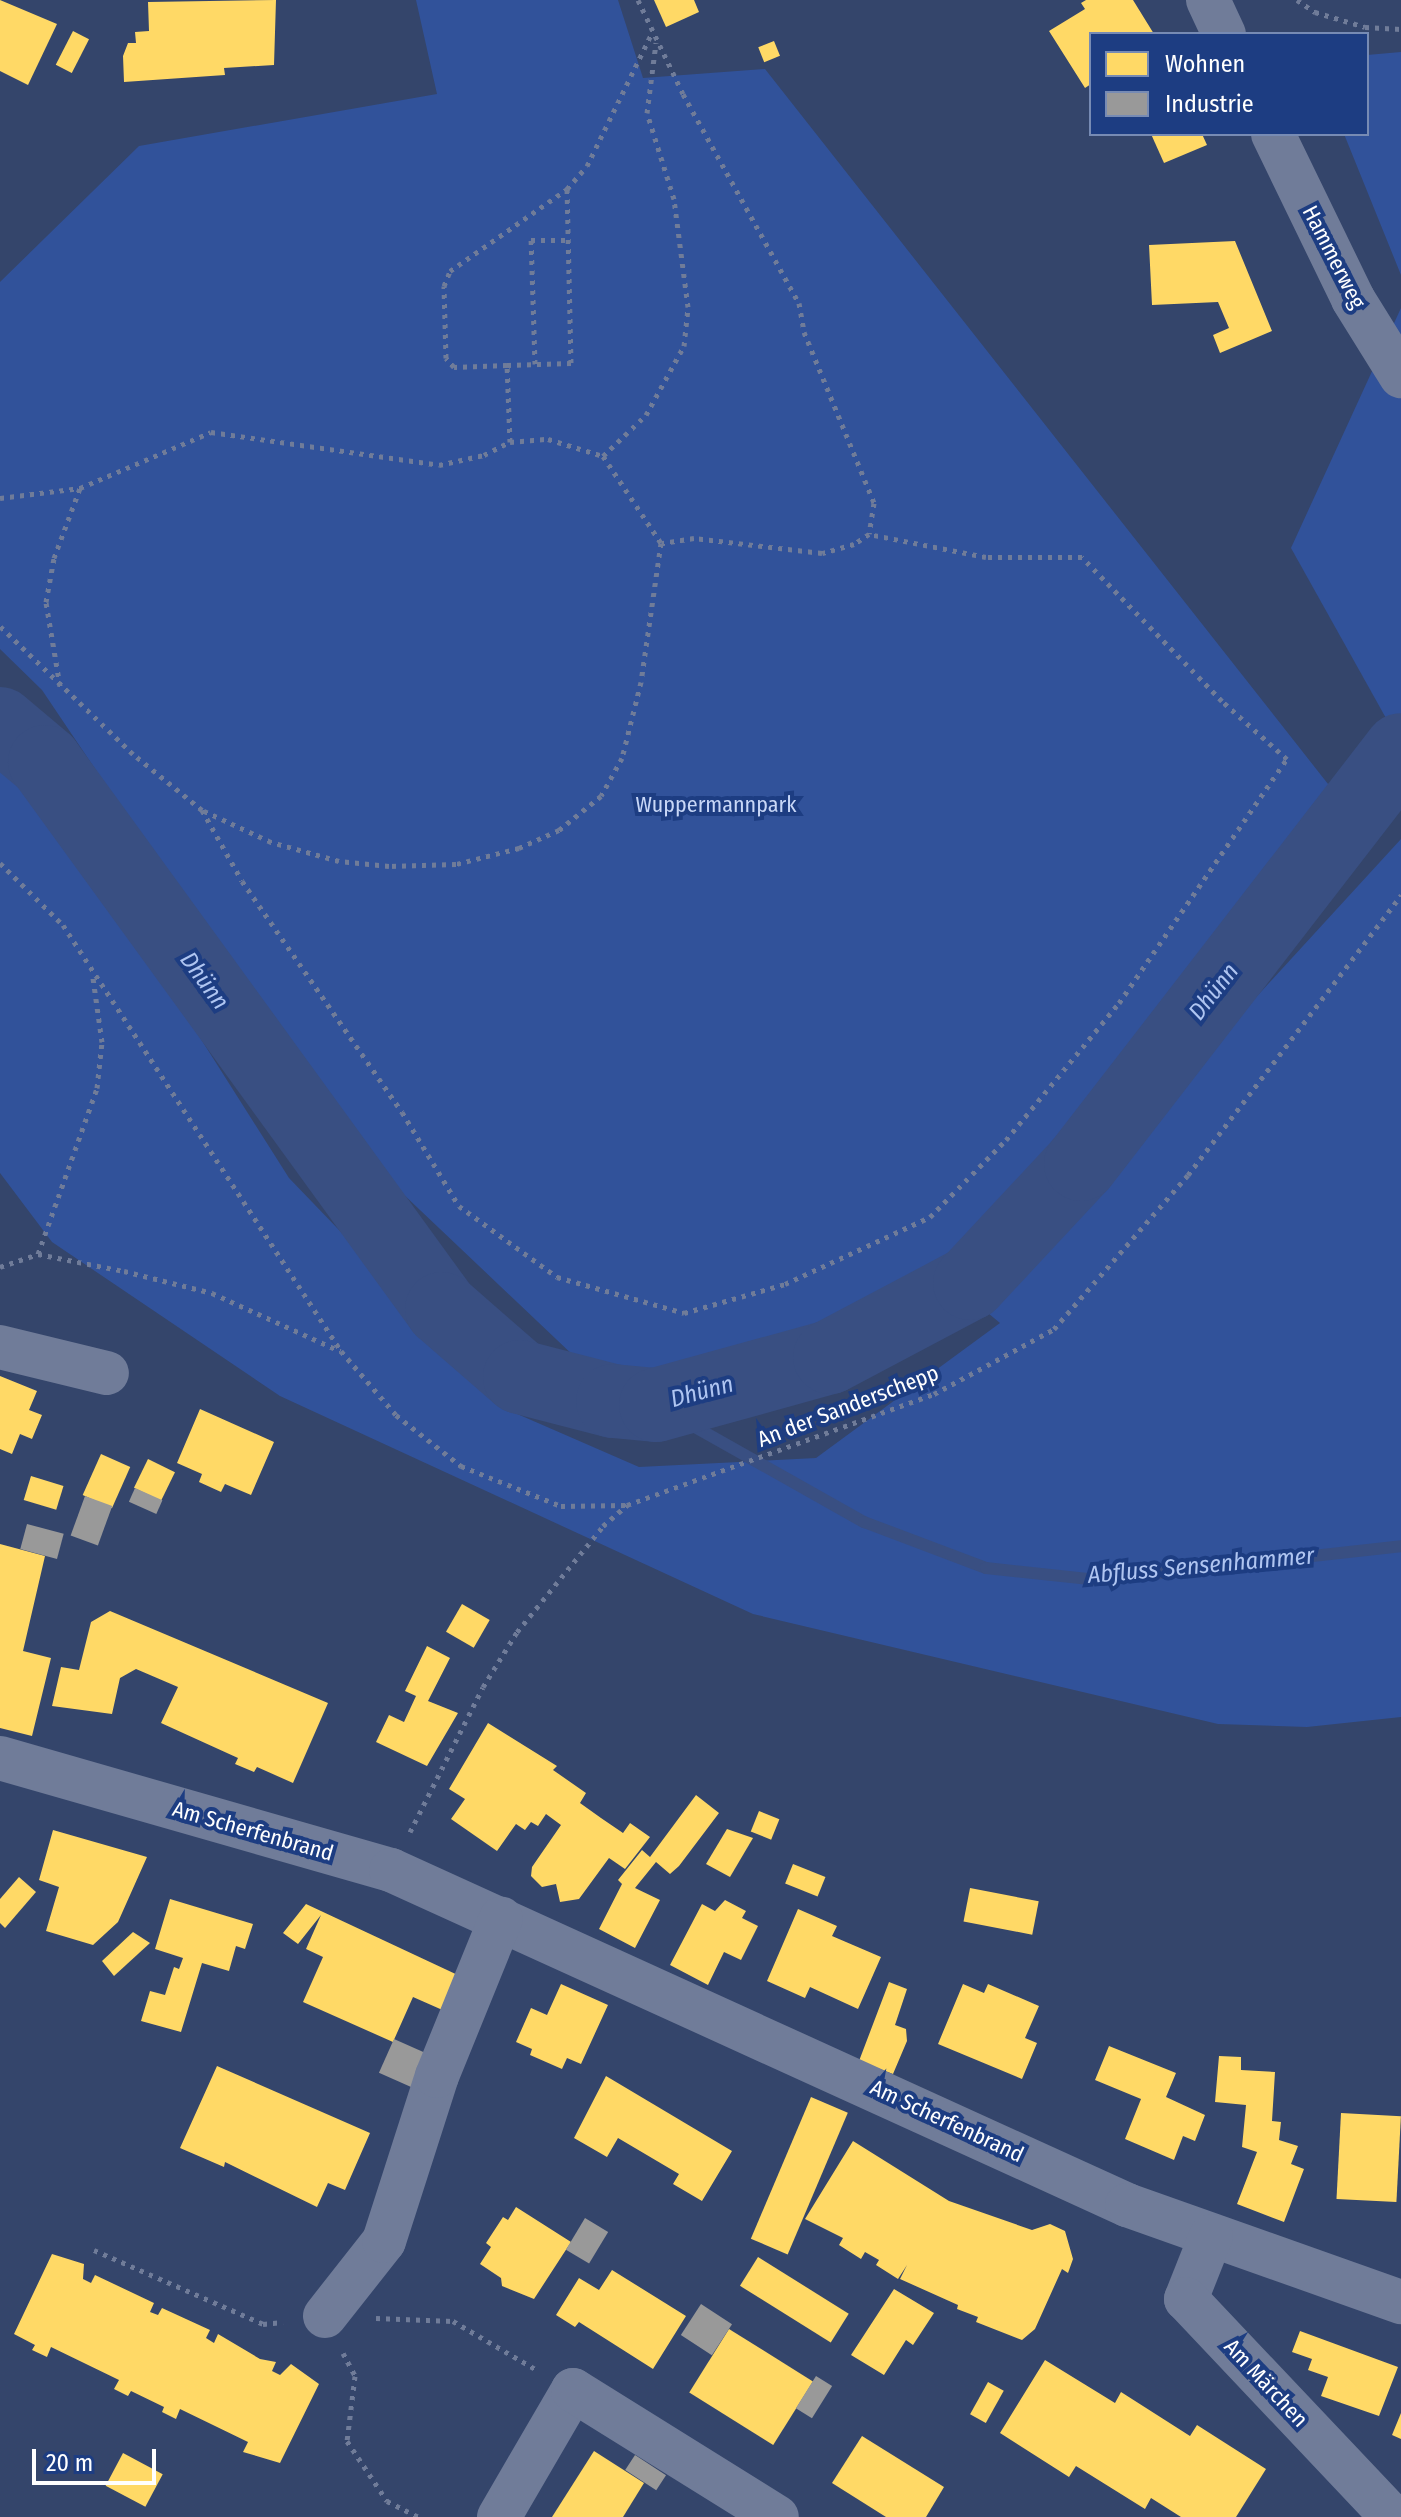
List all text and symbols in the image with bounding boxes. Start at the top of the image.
legend [1089,32,1369,136]
text: Wohnen [1165,50,1245,78]
text: Industrie [1165,90,1254,118]
street label: Hammerweg [1297,201,1371,313]
park label: Wuppermannpark [636,792,796,818]
water label: Dhünn [174,947,234,1015]
water label: Dhünn [1183,958,1245,1026]
street label: An der Sanderschepp [754,1359,942,1453]
water label: Dhünn [667,1370,737,1414]
water label: Abfluss Sensenhammer [1087,1542,1315,1590]
street label: Am Scherfenbrand [170,1795,336,1867]
street label: Am Scherfenbrand [866,2074,1028,2168]
street label: Am Märchen [1219,2334,1313,2432]
scale bar [36,2433,160,2483]
text: 20 m [46,2449,93,2477]

